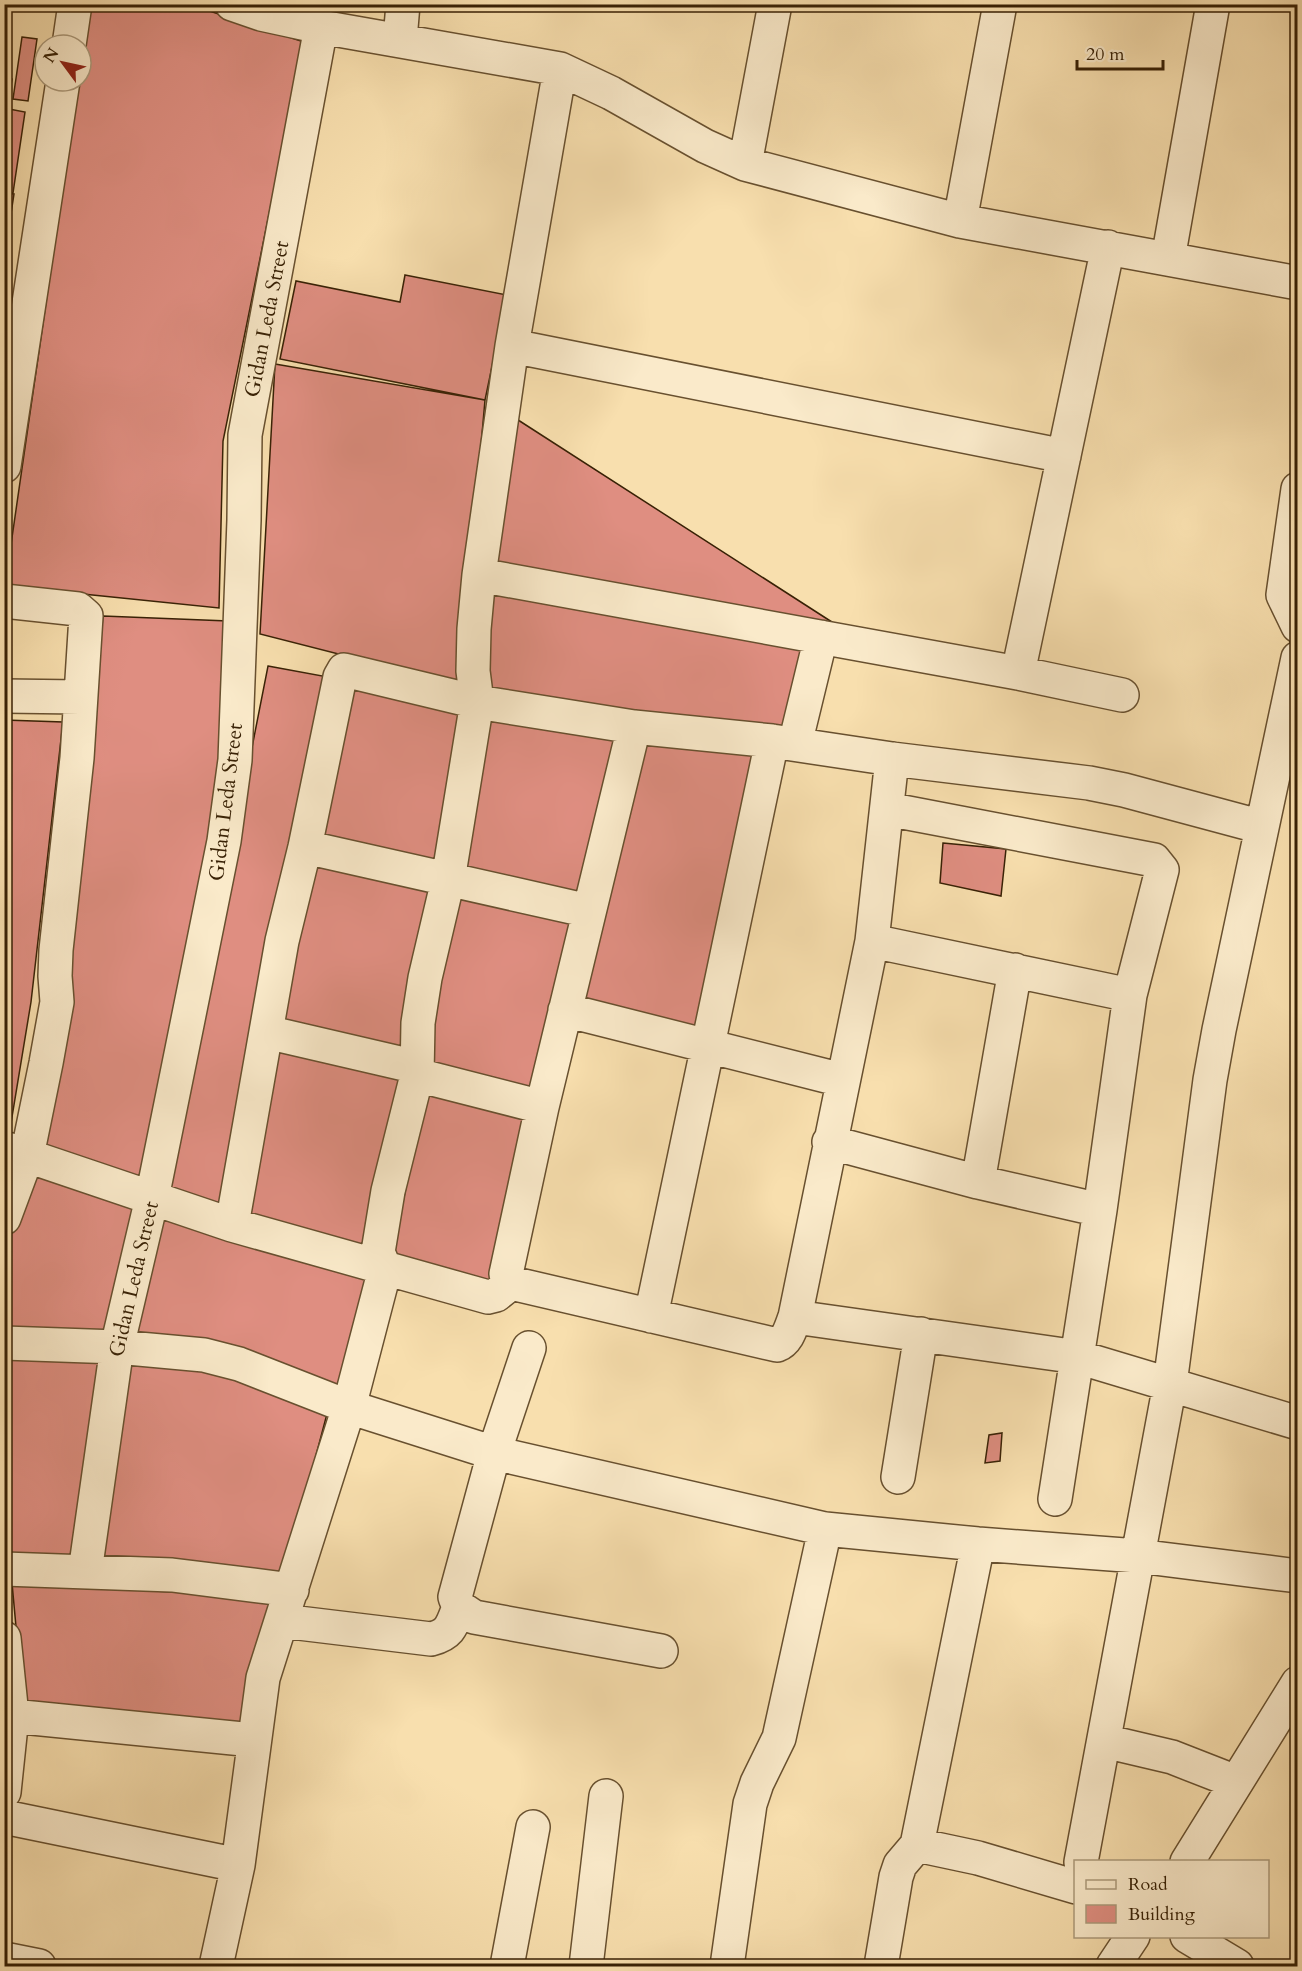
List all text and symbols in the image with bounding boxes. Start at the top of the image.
north arrow [33,33,93,93]
scale bar [1077,33,1162,71]
text: 20 m [1086,42,1125,67]
text: N [38,43,64,67]
street label: Gidan Leda Street [238,238,296,400]
street label: Gidan Leda Street [202,721,250,883]
street label: Gidan Leda Street [102,1198,166,1360]
legend [1074,1860,1269,1938]
text: Road [1128,1872,1168,1897]
text: Building [1128,1902,1196,1927]

